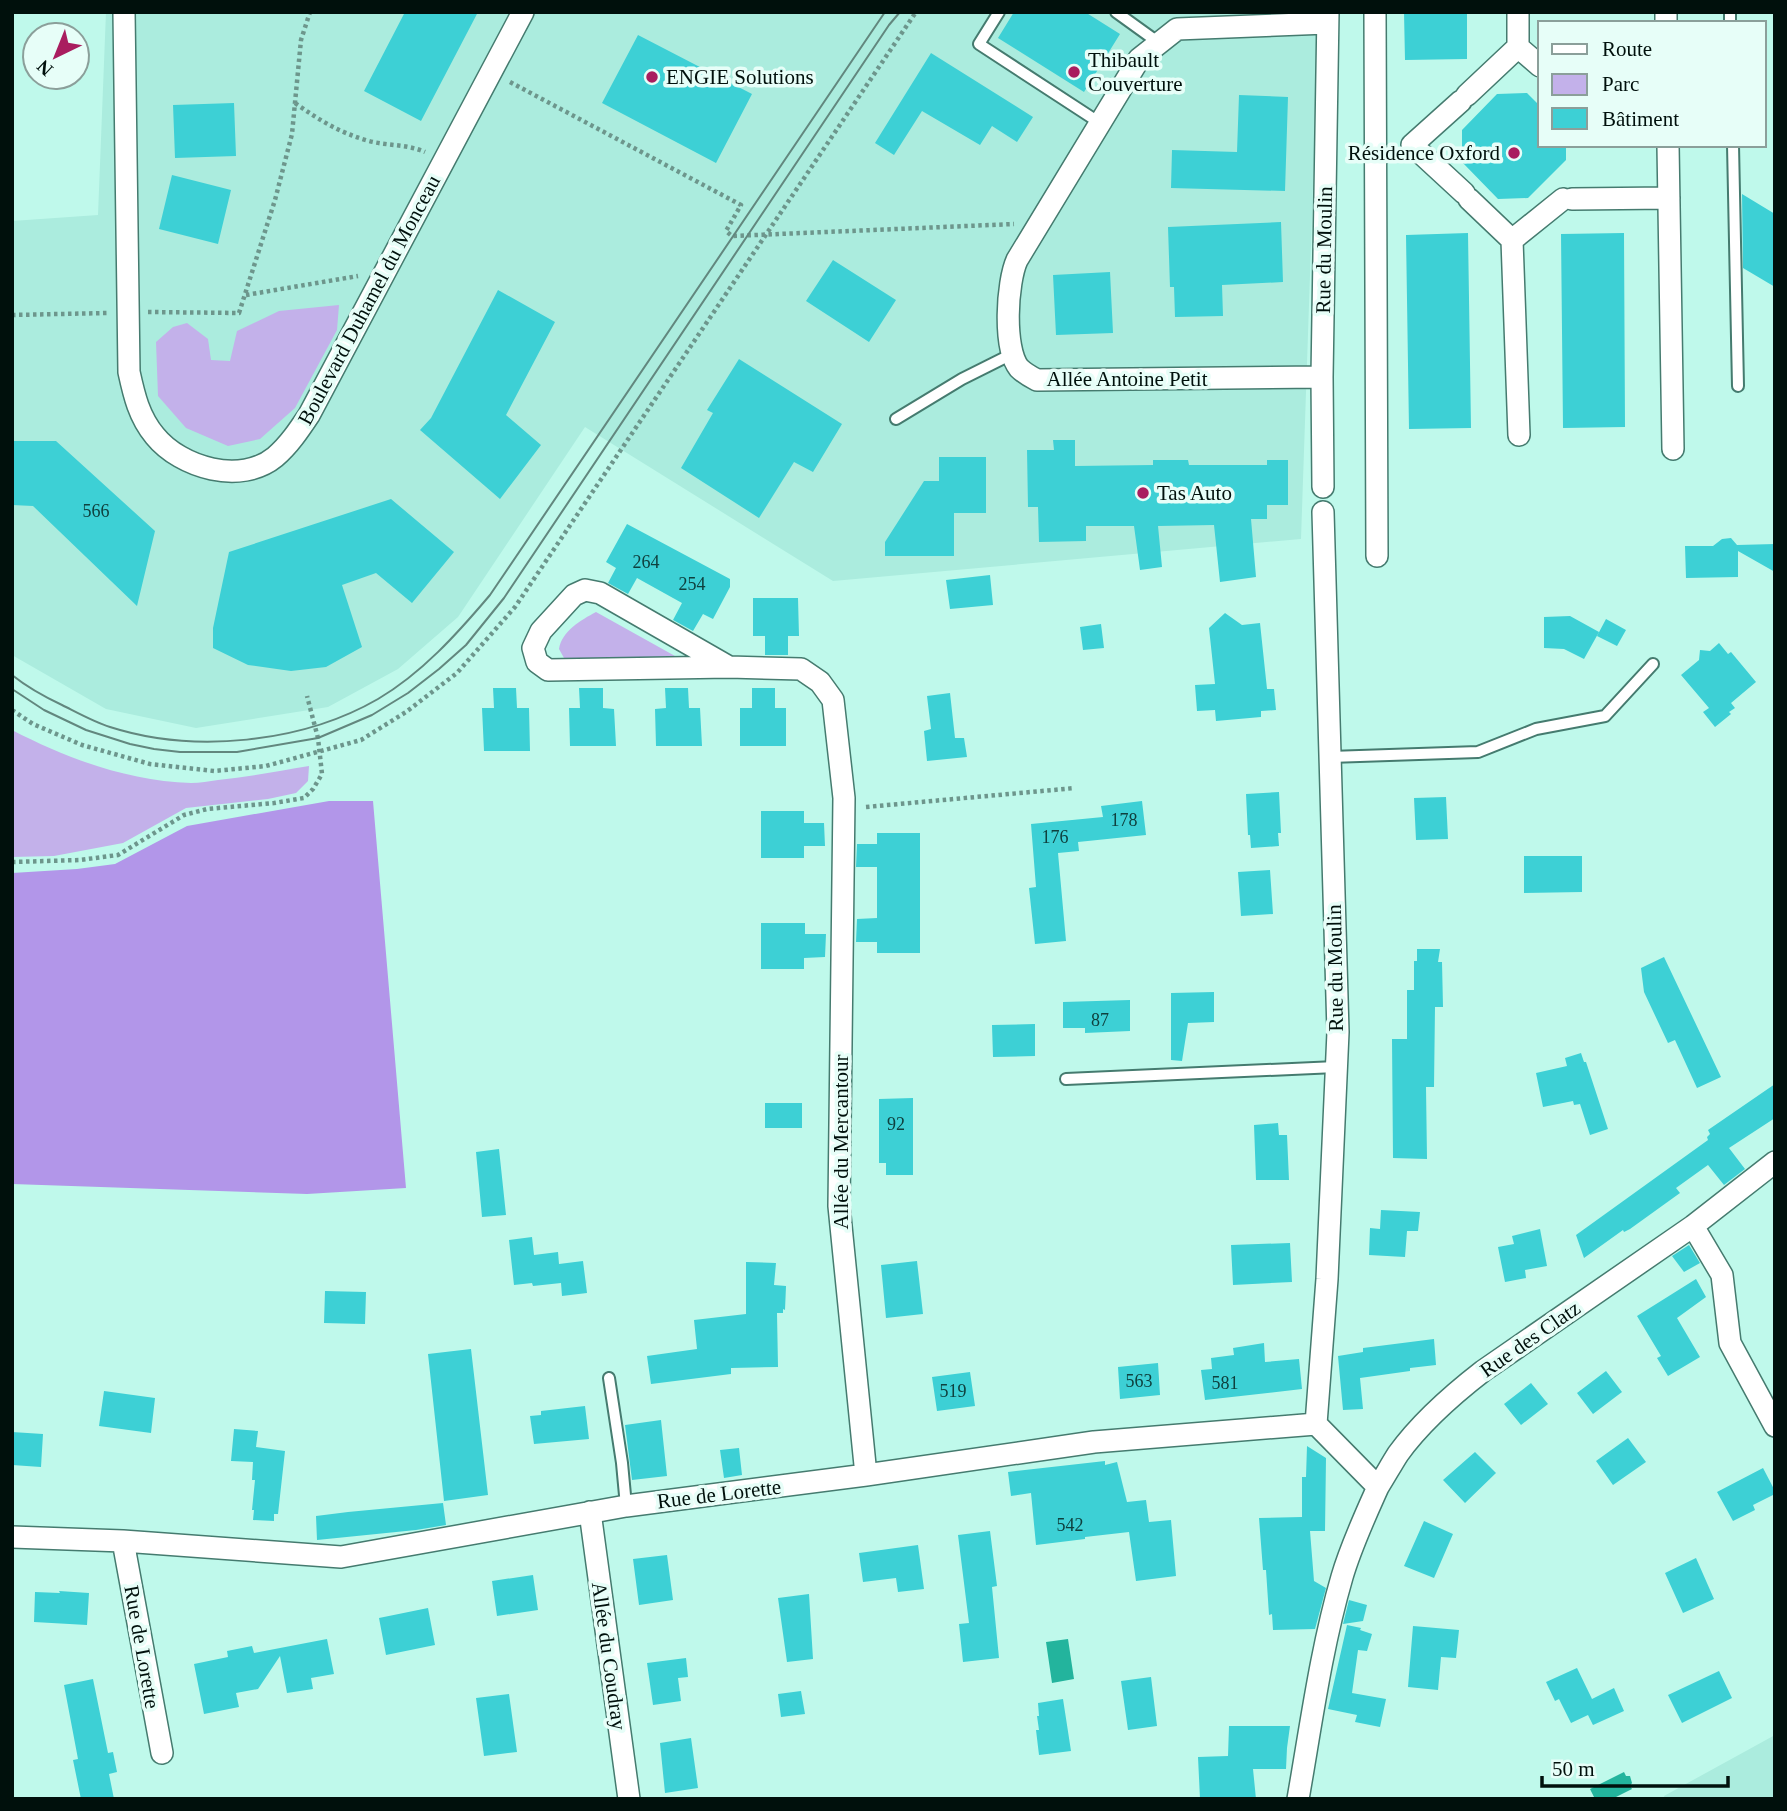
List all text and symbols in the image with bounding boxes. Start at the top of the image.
north arrow [21,21,91,91]
legend [1538,21,1766,147]
text: Route [1602,37,1652,61]
place label: Thibault Couverture [1088,48,1182,96]
text: N [32,56,57,80]
marker: Thibault Couverture [1066,64,1082,80]
place label: ENGIE Solutions [666,65,814,89]
marker: ENGIE Solutions [644,69,660,85]
text: Parc [1602,72,1639,96]
text: Bâtiment [1602,107,1679,131]
place label: Résidence Oxford [1348,141,1500,165]
marker: Résidence Oxford [1506,145,1522,161]
street label: Boulevard Duhamel du Monceau [293,171,445,429]
street label: Rue du Moulin [1311,186,1337,314]
street label: Allée Antoine Petit [1047,367,1208,391]
place label: Tas Auto [1157,481,1232,505]
marker: Tas Auto [1135,485,1151,501]
house number: 566 [83,501,110,521]
house number: 264 [633,552,660,572]
house number: 254 [679,574,706,594]
house number: 178 [1111,810,1138,830]
house number: 176 [1042,827,1069,847]
street label: Rue du Moulin [1322,904,1348,1032]
house number: 87 [1091,1010,1109,1030]
street label: Allée du Mercantour [829,1055,853,1229]
house number: 92 [887,1114,905,1134]
street label: Rue des Clatz [1475,1296,1585,1382]
house number: 563 [1126,1371,1153,1391]
house number: 581 [1212,1373,1239,1393]
house number: 519 [940,1381,967,1401]
street label: Rue de Lorette [656,1474,782,1514]
house number: 542 [1057,1515,1084,1535]
street label: Allée du Coudray [587,1580,631,1732]
street label: Rue de Lorette [119,1583,165,1711]
scale bar [1542,1744,1728,1788]
text: 50 m [1552,1757,1595,1781]

